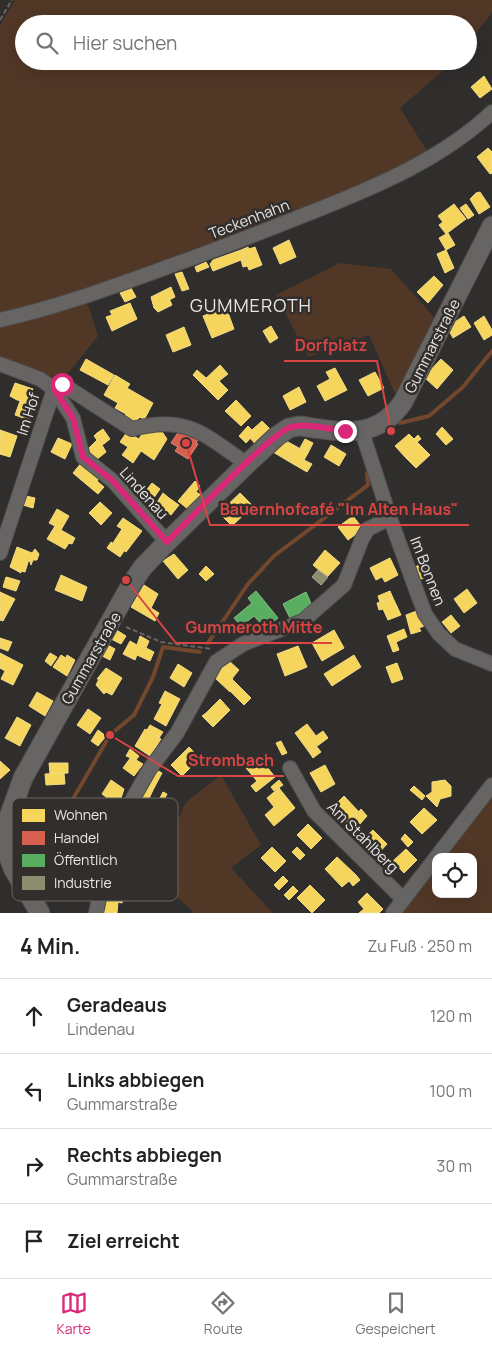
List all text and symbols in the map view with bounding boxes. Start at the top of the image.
search box [15,15,477,70]
icon: search [33,29,61,57]
text: Hier suchen [73,30,177,56]
street label: Teckenhahn [206,194,292,244]
district label: GUMMEROTH [190,293,312,317]
street label: Gummarstraße [399,295,465,397]
callout: Dorfplatz [284,330,377,361]
text: Dorfplatz [295,334,367,356]
route start [51,373,74,396]
street label: Im Hof [11,389,45,438]
route end [334,420,357,443]
street label: Lindenau [115,462,173,524]
callout: Bauernhofcafé "Im Alten Haus" [210,494,469,525]
text: Bauernhofcafé "Im Alten Haus" [220,498,458,520]
street label: Im Bonnen [405,533,451,609]
street label: Gummarstraße [56,608,126,708]
callout: Gummeroth Mitte [176,612,332,643]
text: Gummeroth Mitte [186,616,323,638]
callout: Strombach [178,745,284,776]
text: Strombach [188,749,274,771]
street label: Am Stahlberg [323,797,403,877]
legend [12,798,178,901]
text: Wohnen [54,805,107,824]
text: Handel [54,828,99,847]
text: Öffentlich [54,850,118,869]
map controls [432,853,477,898]
button: locate [432,853,477,898]
text: Industrie [54,873,112,892]
text: 4 Min. [20,932,80,960]
text: Zu Fuß · 250 m [367,935,472,957]
text: Geradeaus [67,992,167,1018]
icon: ahead [20,1002,48,1030]
text: 120 m [430,1005,472,1027]
text: Lindenau [67,1018,135,1040]
text: Links abbiegen [67,1067,204,1093]
icon: left [20,1077,48,1105]
text: 100 m [429,1080,472,1102]
text: Gummarstraße [67,1093,177,1115]
text: Rechts abbiegen [67,1142,222,1168]
icon: right [20,1152,48,1180]
text: 30 m [437,1155,472,1177]
text: Gummarstraße [67,1168,177,1190]
icon: arrive [20,1227,48,1255]
text: Ziel erreicht [67,1228,180,1254]
tab: Karte [56,1289,91,1338]
tab: Route [204,1289,243,1338]
tab: Gespeichert [356,1289,436,1338]

